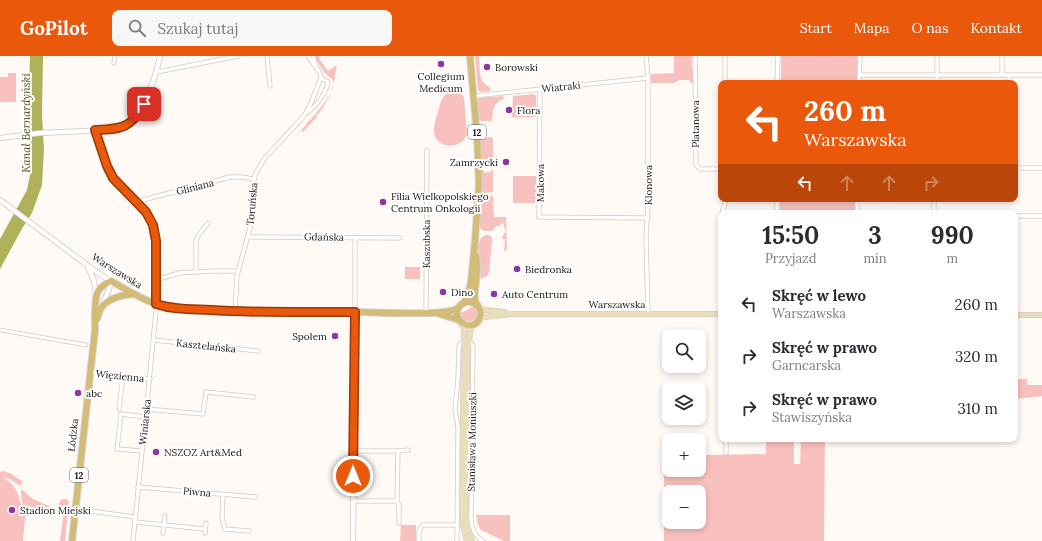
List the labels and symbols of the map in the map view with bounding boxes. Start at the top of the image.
marker: Collegium Medicum [436,59,446,69]
place label: Borowski [495,61,538,74]
marker: Borowski [482,62,492,72]
place label: Collegium Medicum [417,70,465,95]
water label: Kanał Bernardyński [19,73,33,173]
street label: Wiatraki [541,78,581,96]
pin [127,87,161,121]
street label: Platanowa [689,100,702,148]
place label: Flora [517,104,540,117]
marker: Flora [504,105,514,115]
road number: 12 [468,125,486,139]
place label: Zamrzycki [450,156,498,169]
marker: Zamrzycki [501,157,511,167]
street label: Makowa [534,164,547,202]
street label: Klonowa [642,165,655,205]
street label: Gliniana [175,176,215,198]
street label: Toruńska [244,182,260,226]
place label: Filia Wielkopolskiego Centrum Onkologii [391,190,489,215]
marker: Filia Wielkopolskiego Centrum Onkologii [378,197,388,207]
street label: Kaszubska [420,220,433,268]
street label: Gdańska [304,230,344,244]
street label: Warszawska [89,250,145,292]
place label: Biedronka [525,263,572,276]
marker: Biedronka [512,264,522,274]
place label: Dino [451,286,473,299]
marker: Dino [438,287,448,297]
place label: Auto Centrum [501,288,568,301]
marker: Auto Centrum [489,289,499,299]
street label: Warszawska [589,298,645,311]
place label: Społem [292,330,327,343]
marker: Społem [330,331,340,341]
street label: Kasztelańska [175,336,237,356]
street label: Więzienna [95,367,145,385]
place label: abc [86,387,102,400]
marker: abc [73,388,83,398]
street label: Stanisława Moniuszki [465,392,479,492]
street label: Winiarska [136,398,154,446]
street label: Łódzka [65,418,81,452]
place label: NSZOZ Art&Med [164,446,242,459]
marker: NSZOZ Art&Med [151,447,161,457]
position arrow [332,455,374,497]
road number: 12 [70,468,88,482]
street label: Piwna [182,484,212,500]
place label: Stadion Miejski [20,504,91,517]
marker: Stadion Miejski [7,505,17,515]

